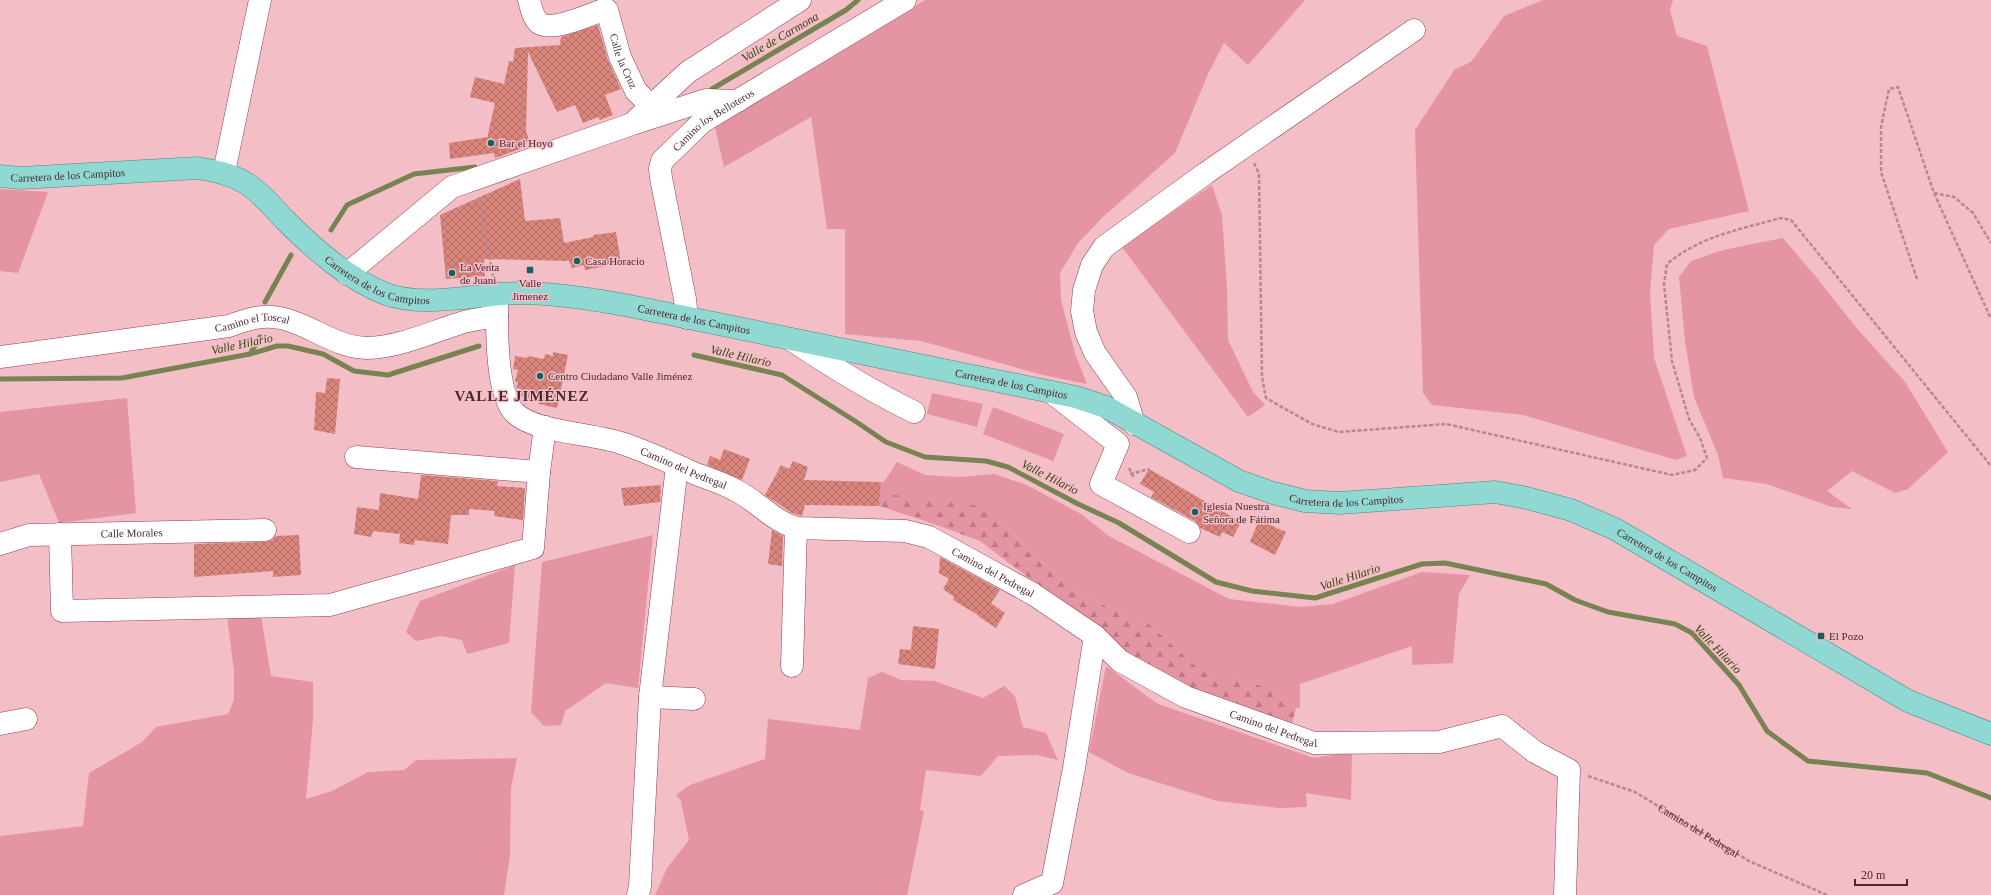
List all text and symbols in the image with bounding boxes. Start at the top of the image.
water label: Valle de Carmona [739,9,821,65]
street label: Calle la Cruz [608,32,640,90]
street label: Camino los Belloteros [670,86,756,153]
place label: Bar el Hoyo [499,137,553,149]
marker: Bar el Hoyo [486,138,496,148]
street label: Carretera de los Campitos [10,166,125,184]
street label: Carretera de los Campitos [322,253,430,306]
place label: Casa Horacio [585,255,645,267]
marker: Casa Horacio [572,256,582,266]
place label: La Venta de Juani [460,261,499,286]
marker: Valle Jimenez [525,265,535,275]
marker: La Venta de Juani [447,268,457,278]
place label: Valle Jimenez [512,277,548,302]
street label: Carretera de los Campitos [637,302,751,336]
street label: Camino el Toscal [214,311,291,334]
water label: Valle Hilario [210,331,274,357]
water label: Valle Hilario [709,342,773,370]
street label: Carretera de los Campitos [954,366,1069,401]
place label: Centro Ciudadano Valle Jiménez [548,370,692,382]
marker: Centro Ciudadano Valle Jiménez [535,371,545,381]
district label: VALLE JIMÉNEZ [455,388,589,404]
street label: Camino del Pedregal [639,445,729,491]
water label: Valle Hilario [1019,457,1081,497]
street label: Carretera de los Campitos [1288,491,1404,509]
place label: Iglesia Nuestra Señora de Fátima [1203,500,1280,525]
marker: Iglesia Nuestra Señora de Fátima [1190,507,1200,517]
street label: Calle Morales [100,526,163,539]
street label: Carretera de los Campitos [1615,526,1720,594]
street label: Camino del Pedregal [950,545,1036,600]
water label: Valle Hilario [1318,561,1382,593]
water label: Valle Hilario [1691,622,1745,676]
place label: El Pozo [1829,630,1864,642]
marker: El Pozo [1816,631,1826,641]
street label: Camino del Pedregal [1228,707,1317,749]
street label: Camino del Pedregal [1656,801,1741,860]
scale bar [1855,861,1907,887]
text: 20 m [1861,868,1886,882]

